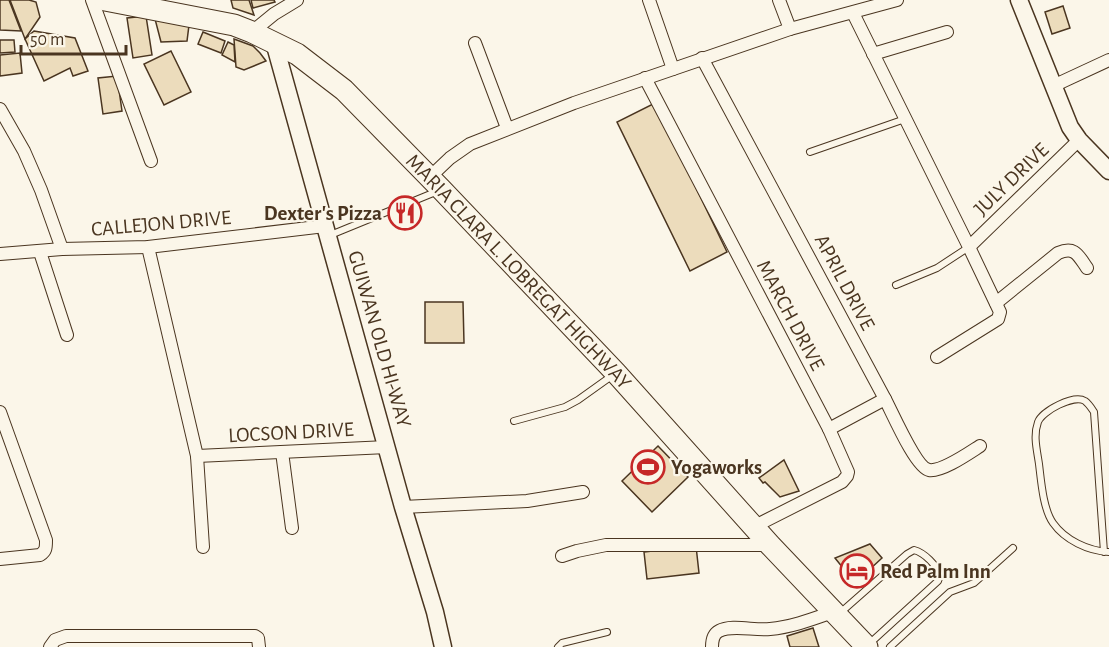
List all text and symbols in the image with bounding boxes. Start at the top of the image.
scale bar [21,18,126,56]
text: 50 m [30,31,64,49]
street label: JULY DRIVE [970,139,1053,220]
street label: MARIA CLARA L. LOBREGAT HIGHWAY [402,150,635,393]
restaurant icon: Dexter's Pizza [387,195,423,231]
place label: Dexter's Pizza [264,203,382,224]
street label: CALLEJON DRIVE [90,207,232,240]
street label: APRIL DRIVE [811,231,878,334]
street label: GUIWAN OLD HI-WAY [344,248,415,430]
street label: MARCH DRIVE [753,257,828,374]
street label: LOCSON DRIVE [228,419,354,446]
sports icon: Yogaworks [630,449,666,485]
place label: Yogaworks [671,457,762,478]
hotel icon: Red Palm Inn [839,553,875,589]
place label: Red Palm Inn [880,561,991,582]

